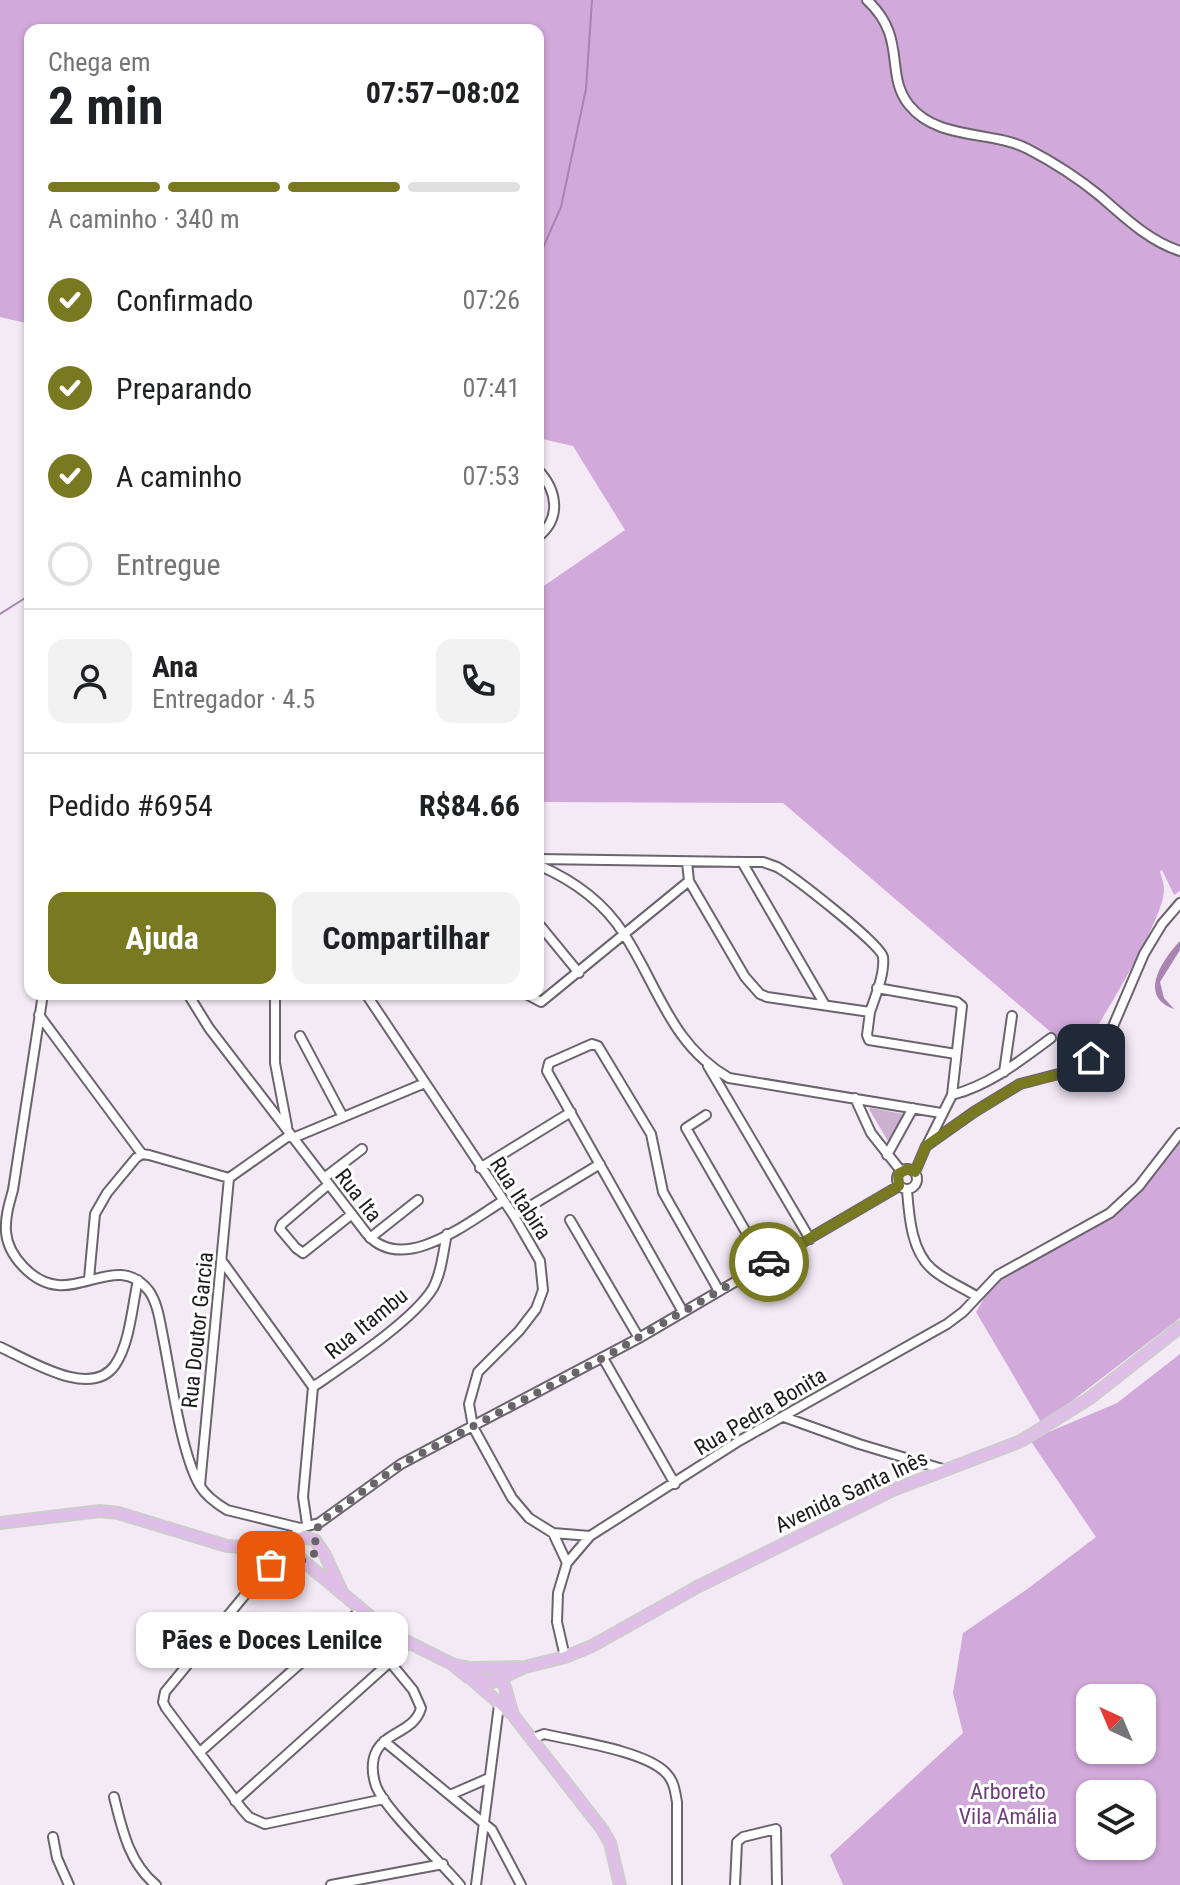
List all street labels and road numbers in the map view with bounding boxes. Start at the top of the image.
street label: Rua Itabira [485,1152,556,1244]
street label: Rua Ita [330,1164,387,1227]
street label: Rua Doutor Garcia [177,1251,218,1409]
street label: Rua Itambu [320,1283,412,1364]
street label: Rua Pedra Bonita [690,1362,830,1460]
street label: Avenida Santa Inês [771,1445,931,1538]

